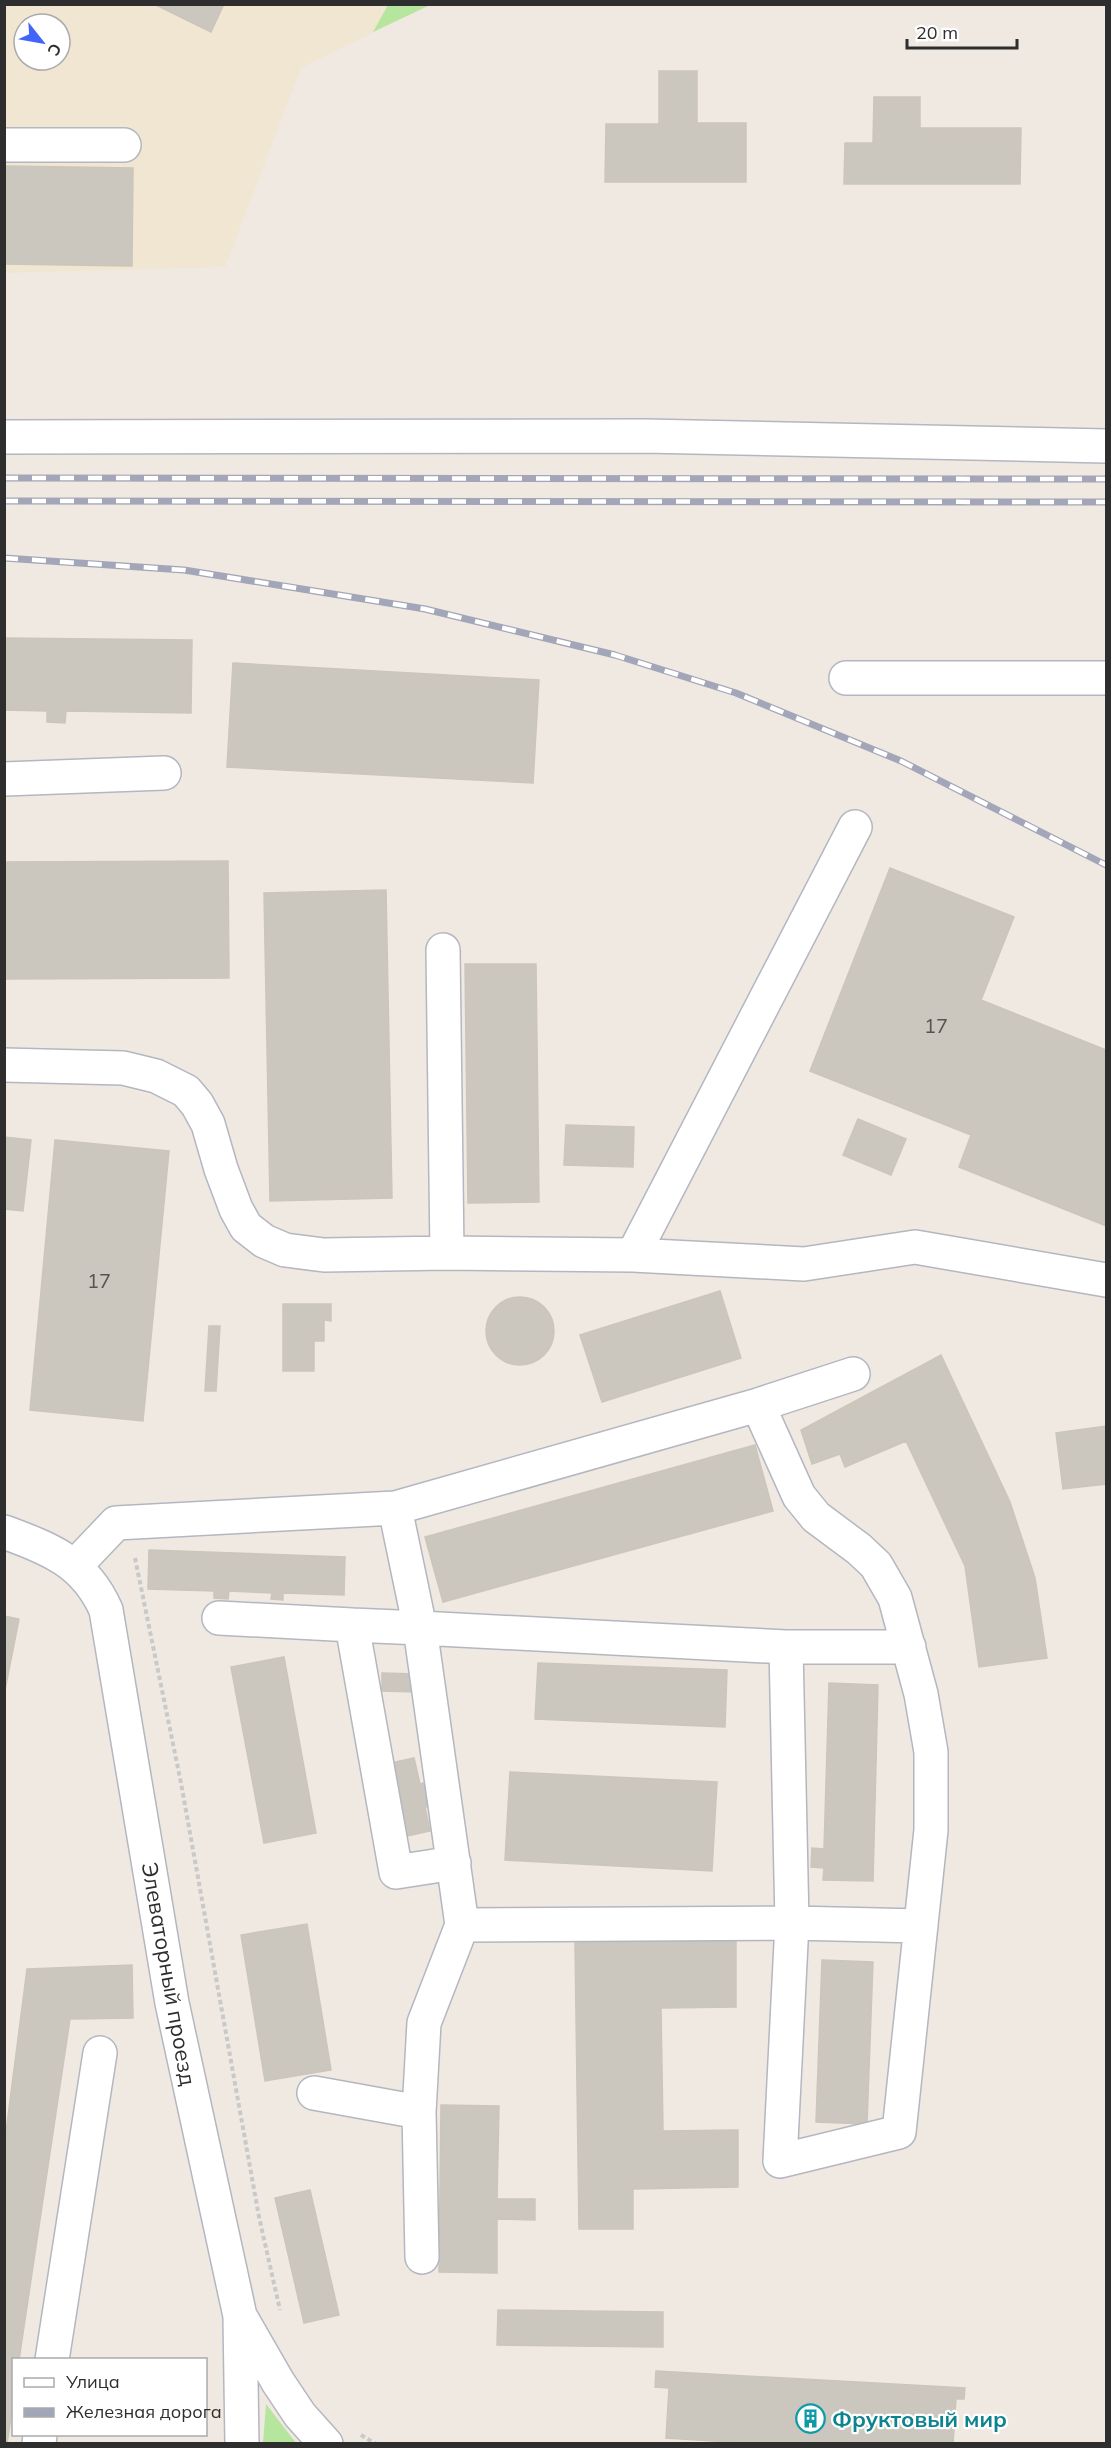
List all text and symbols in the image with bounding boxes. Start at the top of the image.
north arrow [12,12,72,72]
scale bar [907,12,1016,50]
text: 20 m [916,21,958,44]
text: С [43,40,66,60]
house number: 17 [924,1013,948,1038]
house number: 17 [87,1268,111,1293]
street label: Элеваторный проезд [136,1860,202,2088]
legend [12,2358,207,2436]
text: Улица [65,2370,120,2393]
text: Железная дорога [66,2400,222,2423]
building icon: Фруктовый мир [795,2403,827,2435]
place label: Фруктовый мир [832,2405,1007,2433]

